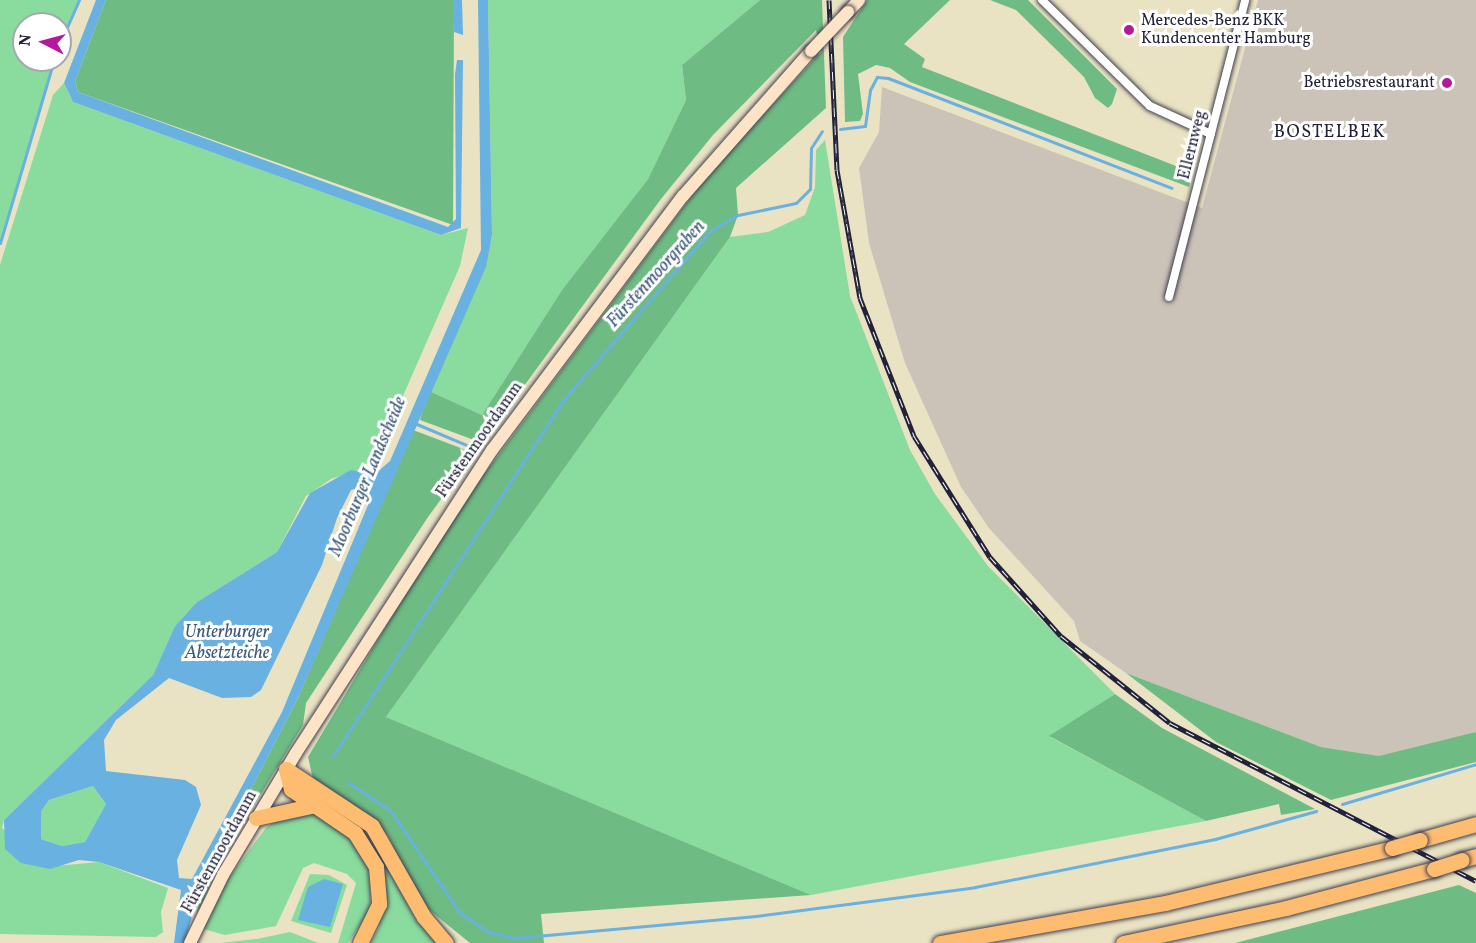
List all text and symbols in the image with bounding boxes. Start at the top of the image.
place label: Mercedes-Benz BKK Kundencenter Hamburg [1141,11,1311,49]
north arrow [12,12,72,72]
marker: Mercedes-Benz BKK Kundencenter Hamburg [1122,23,1136,37]
text: N [15,33,38,47]
place label: Betriebsrestaurant [1304,73,1435,93]
marker: Betriebsrestaurant [1440,76,1454,90]
street label: Ellernweg [1175,109,1211,181]
district label: BOSTELBEK [1274,122,1386,144]
water label: Fürstenmoorgraben [603,217,711,333]
street label: Fürstenmoordamm [433,378,527,502]
water label: Moorburger Landscheide [326,394,412,560]
water label: Unterburger Absetzteiche [185,623,269,666]
street label: Fürstenmoordamm [178,787,262,917]

